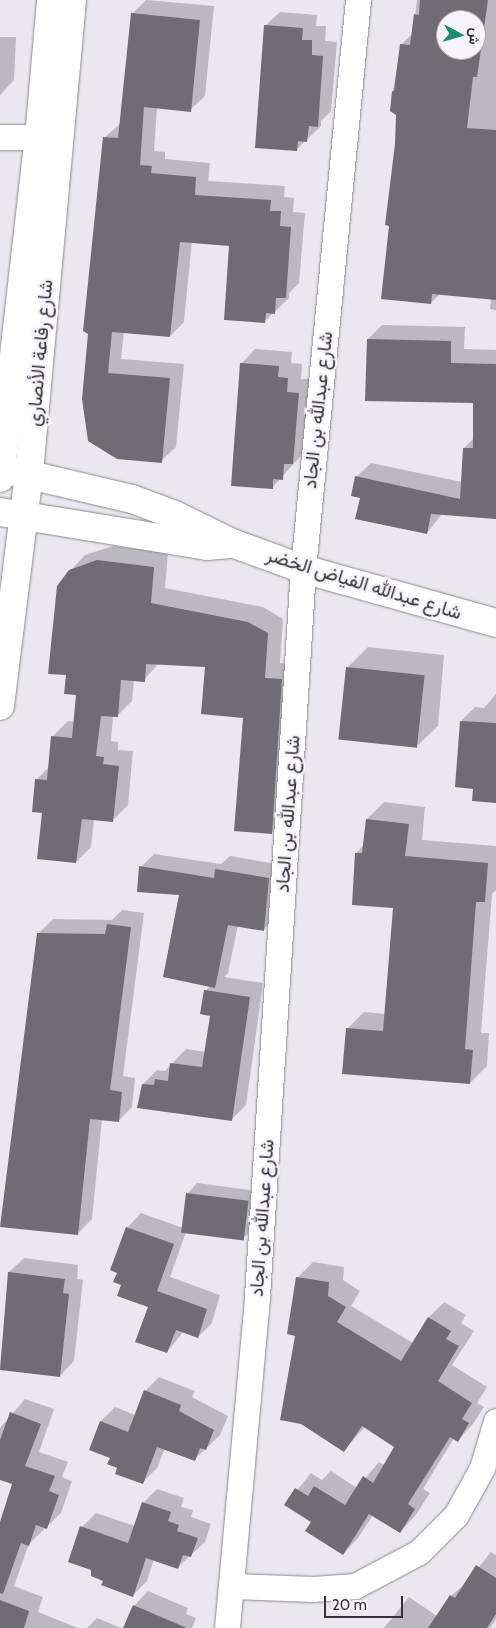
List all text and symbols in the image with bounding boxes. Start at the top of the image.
north arrow [436,10,486,60]
text: ش [465,27,485,46]
street label: شارع رفاعة الأنصاري [22,279,58,427]
street label: شارع عبدالله بن الجاد [298,330,338,490]
street label: شارع عبدالله الفياض الخضر [264,543,464,625]
street label: شارع عبدالله بن الجاد [271,735,305,893]
street label: شارع عبدالله بن الجاد [245,1139,279,1297]
scale bar [326,1586,405,1618]
text: 20 m [332,1596,367,1614]

